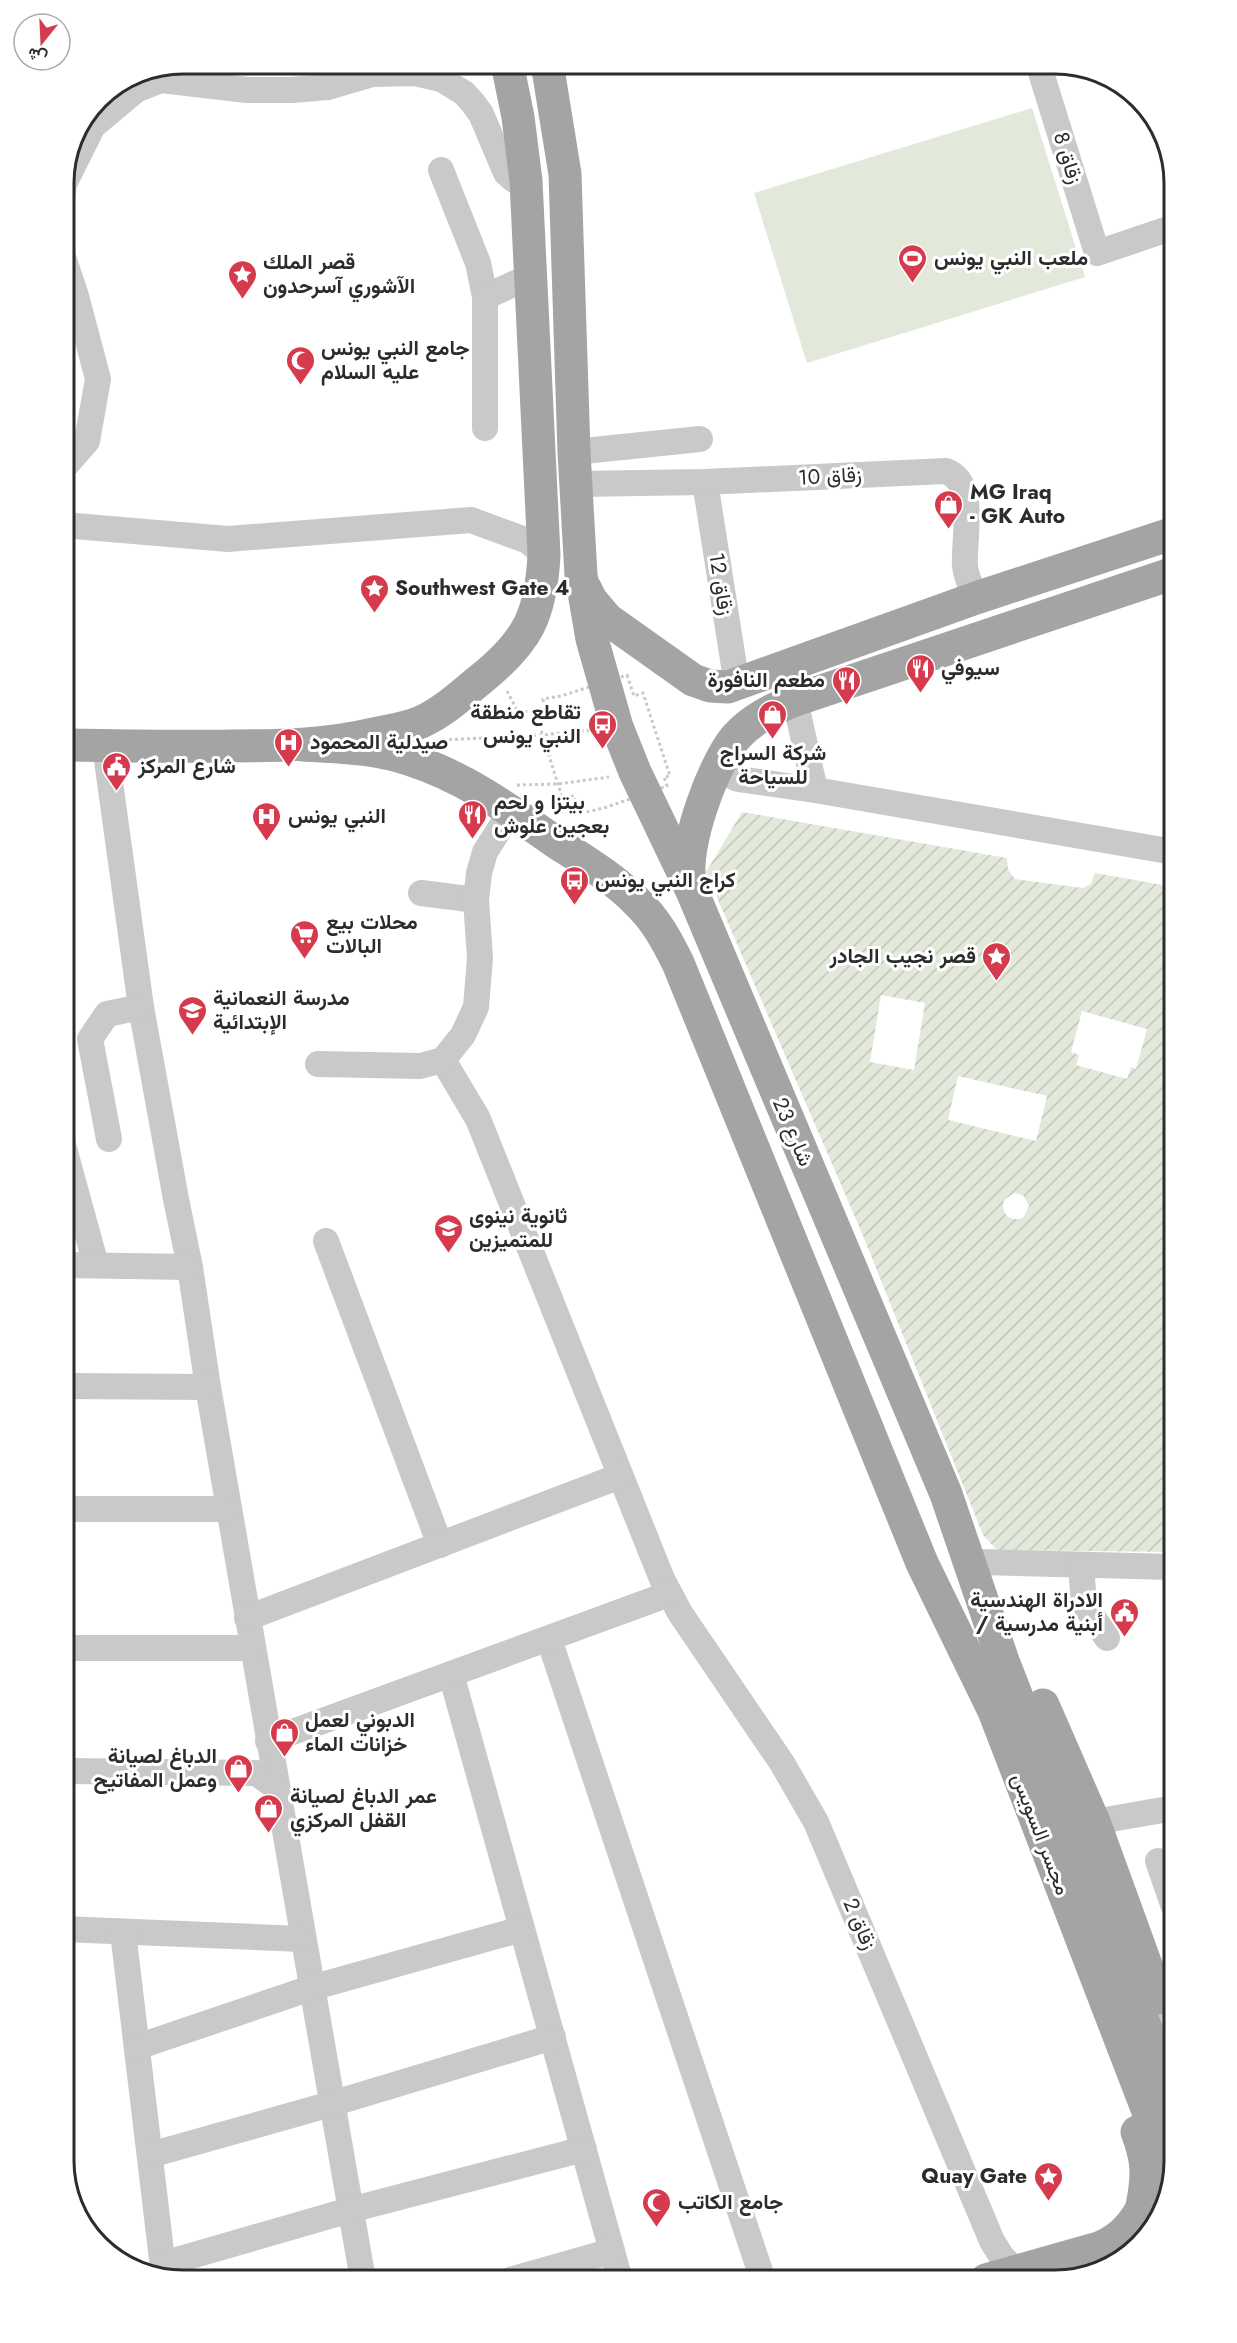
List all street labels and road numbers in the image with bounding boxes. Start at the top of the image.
street label: زقاق 8 [1046,128,1090,188]
street label: زقاق 10 [797,459,863,493]
street label: زقاق 12 [701,550,741,618]
street label: شارع 23 [765,1093,821,1171]
street label: مجسر السويس [1004,1769,1078,1899]
street label: زقاق 2 [836,1893,884,1955]

